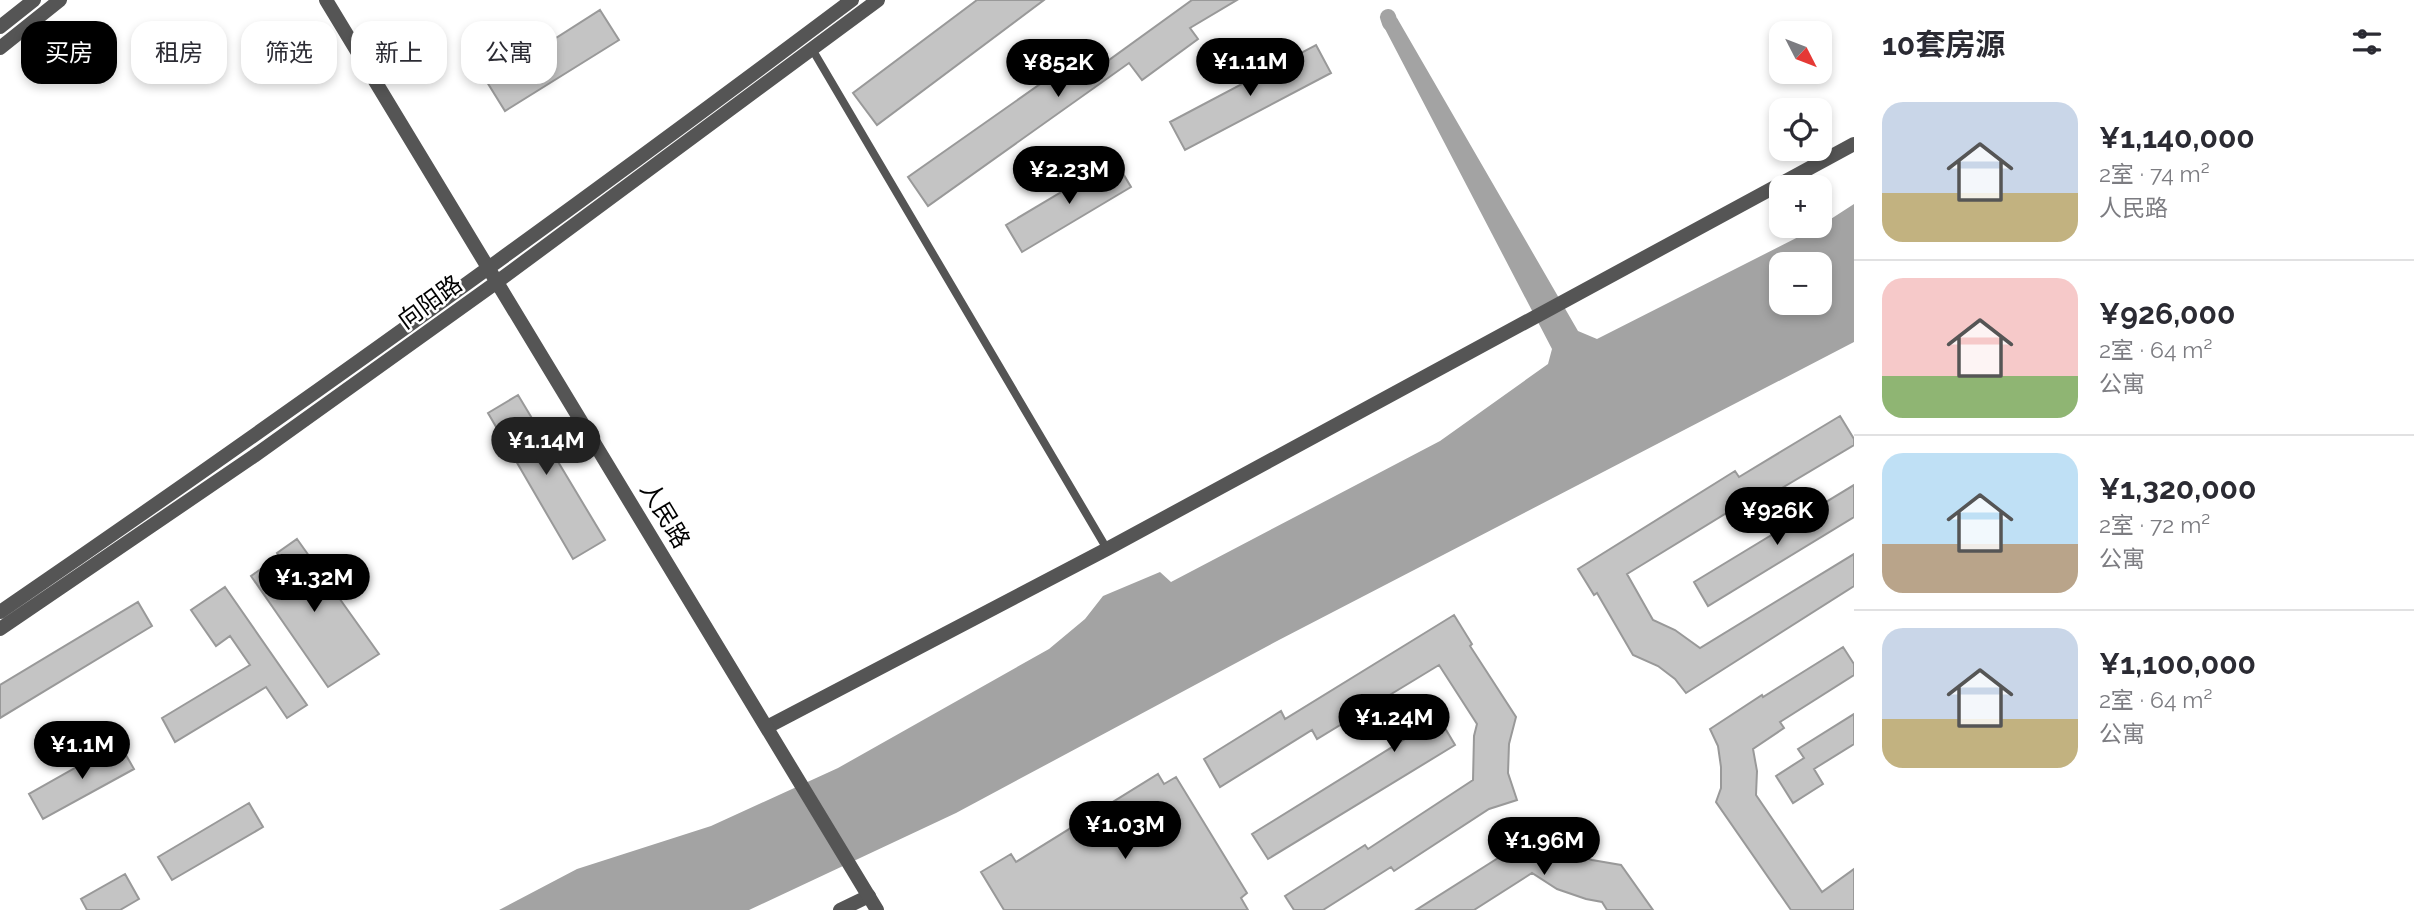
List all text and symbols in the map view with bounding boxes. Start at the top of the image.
chip: 买房 [21,21,117,84]
chip: 租房 [131,21,227,84]
chip: 筛选 [241,21,337,84]
chip: 新上 [351,21,447,84]
chip: 公寓 [461,21,557,84]
north arrow [1769,21,1832,84]
map controls [1769,21,1832,315]
icon: filters [2348,23,2386,61]
text: 10套房源 [1882,27,2005,62]
pin: ¥1.11M [1193,38,1307,98]
pin: ¥852K [1009,40,1107,99]
text: ¥1.11M [1212,47,1288,74]
text: ¥852K [1022,48,1094,75]
button: locate [1769,98,1832,161]
text: ¥1,140,000 [2099,120,2255,155]
icon: home [1938,130,2022,214]
pin: ¥2.23M [1012,146,1126,206]
text: ¥2.23M [1029,155,1109,182]
text: 2室 · 74 m² [2099,160,2210,187]
button: + [1769,175,1832,238]
text: 人民路 [2099,194,2168,221]
button: − [1769,252,1832,315]
street label: 向阳路 [392,269,467,334]
text: ¥926,000 [2099,296,2235,331]
icon: home [1938,306,2022,390]
text: 2室 · 64 m² [2099,336,2212,363]
text: 公寓 [2099,370,2145,397]
pin: ¥1.14M [489,418,603,477]
text: ¥1.14M [507,426,585,453]
text: ¥1,320,000 [2099,471,2256,506]
street label: 人民路 [634,476,696,553]
icon: home [1938,481,2022,565]
pin: ¥926K [1728,488,1826,547]
text: ¥926K [1741,496,1813,523]
text: 2室 · 72 m² [2099,511,2210,538]
text: 公寓 [2099,545,2145,572]
pin: ¥1.32M [257,554,371,614]
text: ¥1.32M [275,563,353,590]
text: ¥1,100,000 [2099,646,2256,681]
icon: home [1938,656,2022,740]
text: 2室 · 64 m² [2099,686,2212,713]
pin: ¥1.24M [1337,694,1451,754]
text: ¥1.24M [1355,703,1433,730]
text: 公寓 [2099,720,2145,747]
pin: ¥1.1M [33,722,131,781]
text: ¥1.1M [50,730,114,757]
pin: ¥1.03M [1068,802,1182,861]
text: ¥1.03M [1085,810,1165,837]
pin: ¥1.96M [1487,818,1601,877]
text: ¥1.96M [1504,826,1584,853]

